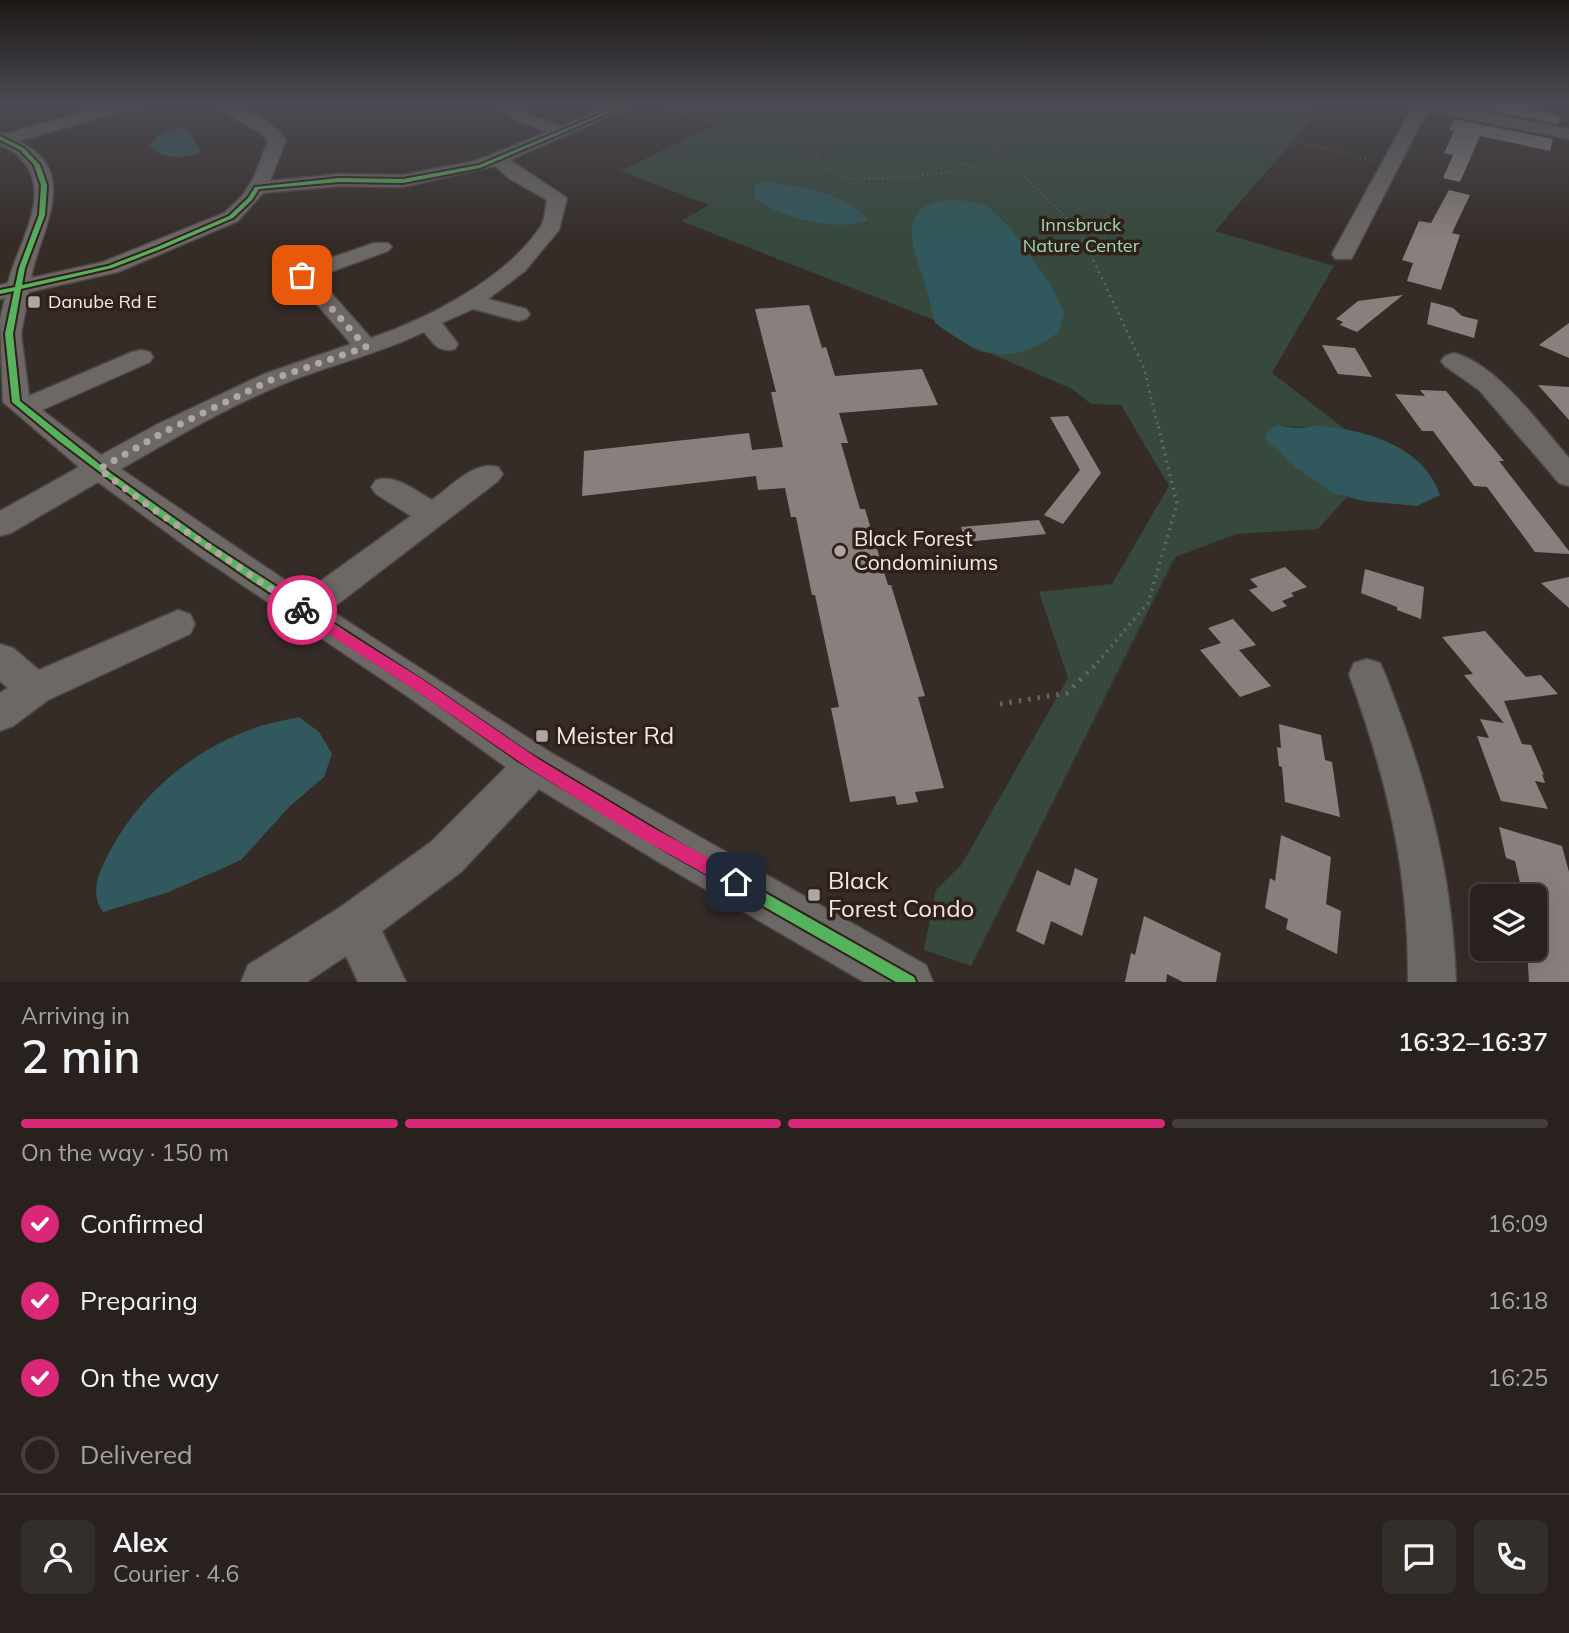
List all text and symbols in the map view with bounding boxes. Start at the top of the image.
park label: Innsbruck Nature Center [1023,213,1140,257]
pin [272,245,332,305]
icon: bag [283,256,321,294]
place label: Danube Rd E [48,290,157,313]
marker: Danube Rd E [26,294,42,310]
place label: Black Forest Condominiums [854,525,998,575]
marker: Black Forest Condominiums [832,543,848,559]
courier [267,575,337,645]
icon: bike [283,591,321,629]
place label: Meister Rd [556,720,674,750]
marker: Meister Rd [534,728,550,744]
pin [706,852,766,912]
icon: home [717,863,755,901]
place label: Black Forest Condo [828,865,974,923]
map controls [1470,884,1547,961]
button: layers [1470,884,1547,961]
marker: Black Forest Condo [806,887,822,903]
text: Arriving in [21,1001,130,1030]
text: 16:32–16:37 [1398,1025,1548,1058]
text: 2 min [21,1027,140,1085]
text: On the way · 150 m [21,1138,229,1167]
icon: check [21,1205,59,1243]
text: Confirmed [80,1207,204,1240]
text: 16:09 [1488,1209,1548,1238]
icon: check [21,1282,59,1320]
text: Preparing [80,1284,198,1317]
text: 16:18 [1488,1286,1548,1315]
icon: check [21,1359,59,1397]
text: On the way [80,1361,219,1394]
text: 16:25 [1488,1363,1548,1392]
text: Delivered [80,1438,193,1471]
button: person [21,1520,95,1594]
button: chat [1382,1520,1456,1594]
button: phone [1474,1520,1548,1594]
text: Alex [113,1526,168,1559]
text: Courier · 4.6 [113,1559,239,1588]

